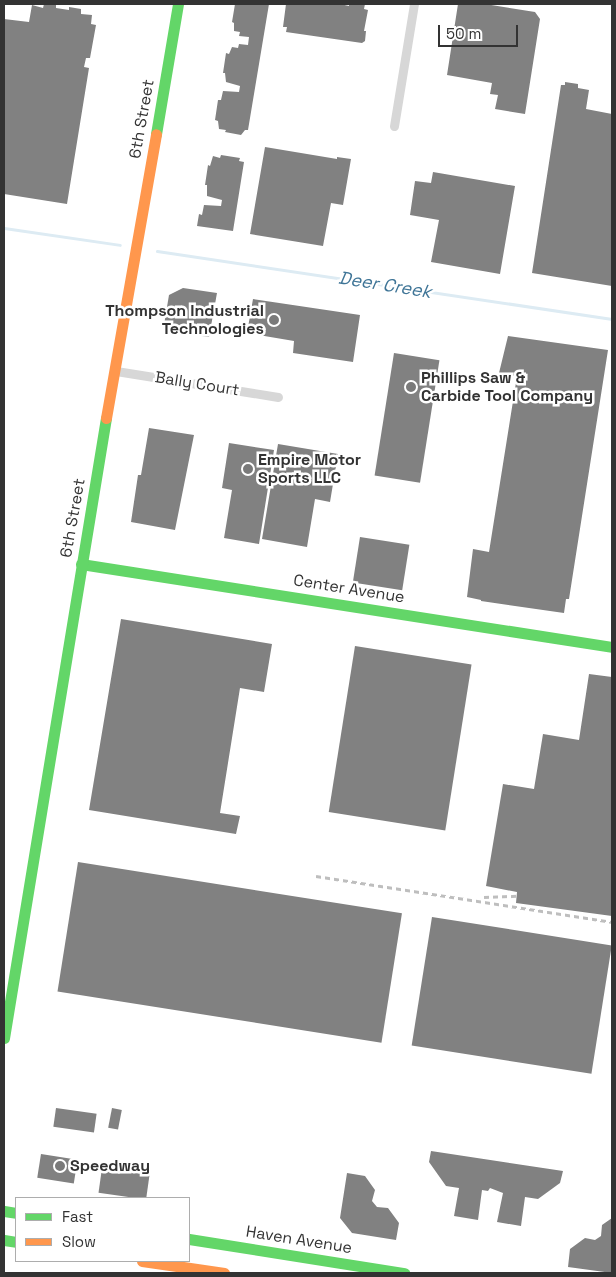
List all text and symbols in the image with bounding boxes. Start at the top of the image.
scale bar [441,15,521,47]
text: 50 m [446,24,481,43]
street label: 6th Street [126,78,158,160]
water label: Deer Creek [337,267,433,303]
place label: Thompson Industrial Technologies [105,301,264,339]
marker: Thompson Industrial Technologies [268,314,280,326]
street label: Bally Court [154,368,240,400]
place label: Phillips Saw & Carbide Tool Company [421,368,593,406]
marker: Phillips Saw & Carbide Tool Company [405,381,417,393]
place label: Empire Motor Sports LLC [258,450,361,488]
marker: Empire Motor Sports LLC [242,463,254,475]
street label: 6th Street [57,477,89,559]
street label: Center Avenue [292,571,406,607]
place label: Speedway [70,1156,150,1176]
marker: Speedway [54,1160,66,1172]
legend [15,1197,190,1262]
text: Fast [62,1207,93,1226]
street label: Haven Avenue [244,1222,354,1258]
text: Slow [62,1232,96,1251]

